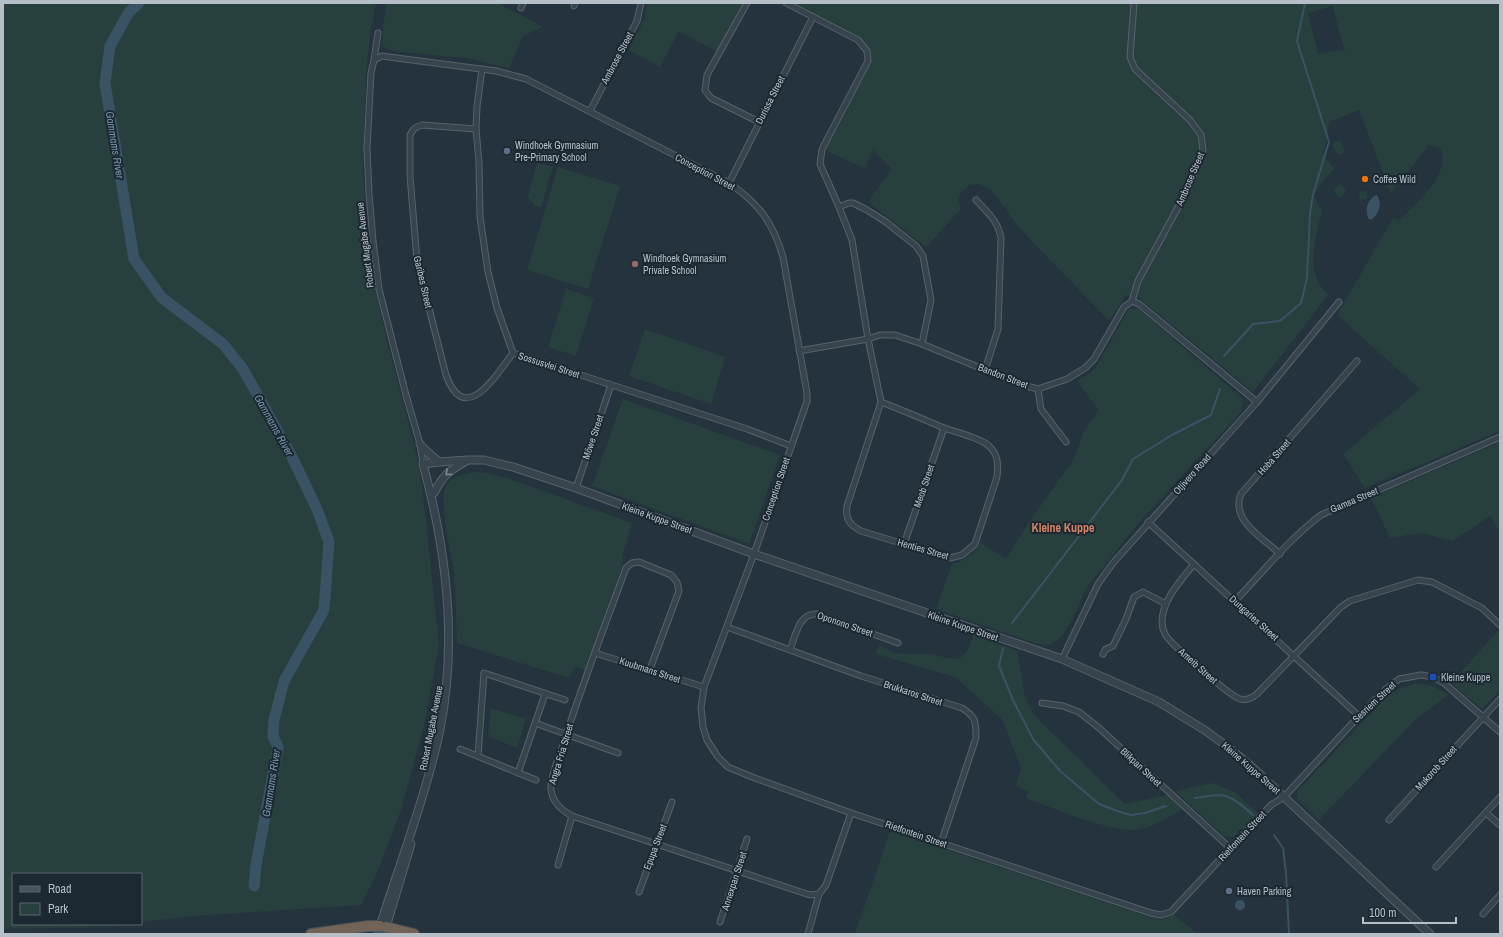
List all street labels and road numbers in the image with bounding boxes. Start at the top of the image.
street label: Ambrose Street [597,29,636,87]
street label: Durissa Street [752,73,788,126]
street label: Ambrose Street [1172,150,1207,209]
street label: Conception Street [673,151,738,194]
street label: Robert Mugabe Avenue [353,201,377,288]
street label: Garibes Street [411,255,435,310]
street label: Sossusvlei Street [517,349,582,381]
street label: Bandon Street [976,361,1030,392]
street label: Möwe Street [579,412,607,461]
street label: Hoba Street [1255,436,1294,478]
street label: Otjivero Road [1170,451,1214,497]
street label: Conception Street [759,455,793,522]
street label: Meob Street [911,462,938,509]
street label: Gamsa Street [1328,484,1380,516]
street label: Kleine Kuppe Street [620,499,694,537]
street label: Henties Street [896,536,951,563]
street label: Dungaries Street [1227,592,1282,644]
street label: Oponono Street [816,608,875,640]
street label: Kleine Kuppe Street [926,608,1000,644]
street label: Ameib Street [1175,644,1221,687]
street label: Kuubmans Street [618,654,683,686]
street label: Brukkaros Street [882,677,945,709]
street label: Sesriem Street [1350,678,1399,725]
street label: Robert Mugabe Avenue [416,684,446,771]
street label: Angra Fria Street [545,721,577,787]
street label: Kleine Kuppe Street [1219,739,1284,797]
street label: Mukorob Street [1412,742,1460,793]
street label: Blikpan Street [1118,745,1165,790]
street label: Rietfontein Street [1215,808,1269,864]
street label: Rietfontein Street [883,817,949,851]
street label: Epupa Street [640,822,670,872]
street label: Annexpan Street [718,849,750,913]

